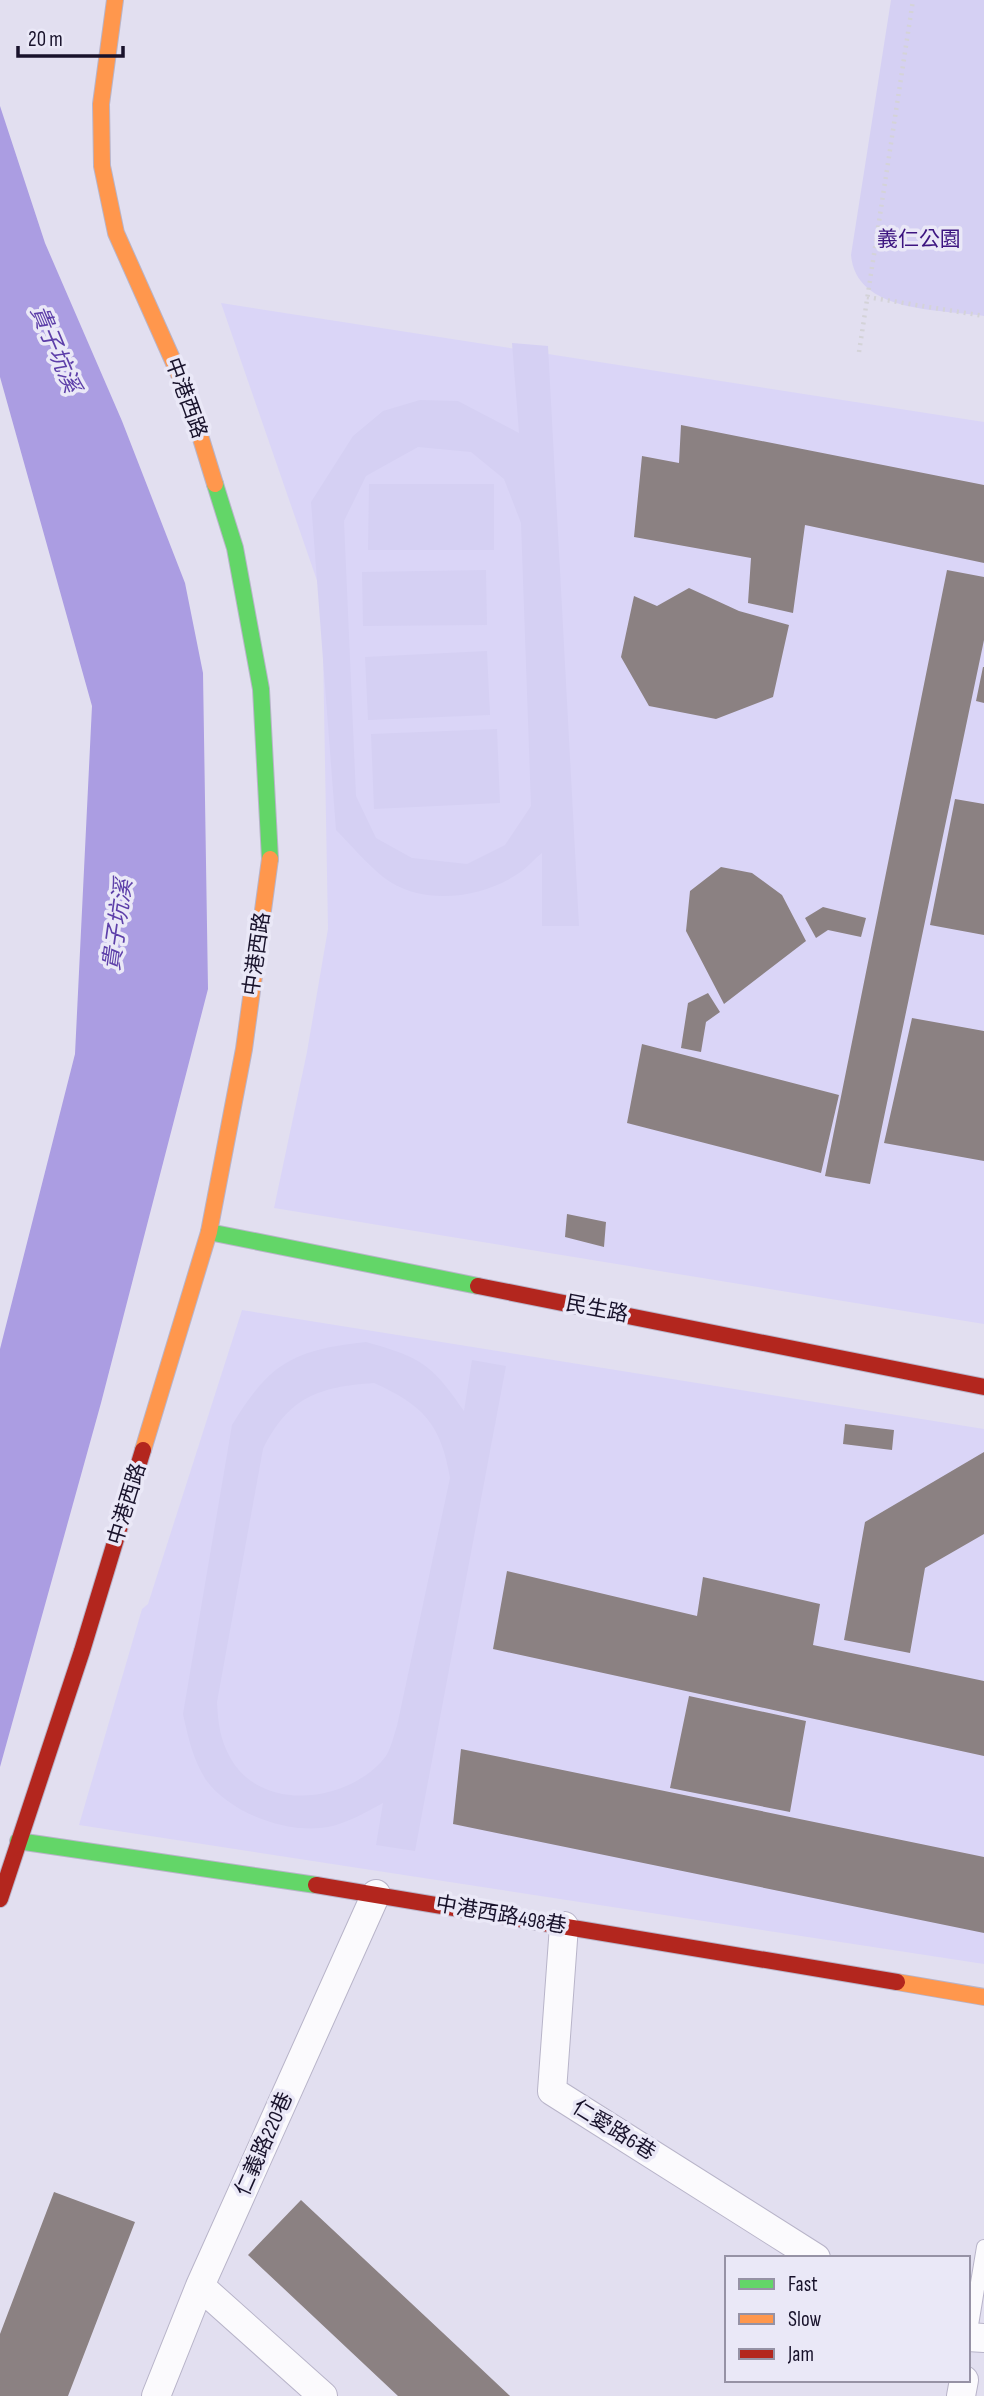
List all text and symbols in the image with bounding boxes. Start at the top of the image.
scale bar [18,14,122,58]
text: 20 m [28,27,63,52]
park label: 義仁公園 [877,227,961,252]
water label: 貴子坑溪 [24,301,87,400]
street label: 中港西路 [160,354,212,442]
water label: 貴子坑溪 [98,875,139,973]
street label: 中港西路 [239,911,275,997]
street label: 民生路 [564,1291,630,1327]
street label: 中港西路 [103,1460,151,1548]
street label: 中港西路498巷 [434,1891,568,1939]
street label: 仁義路220巷 [230,2088,298,2200]
street label: 仁愛路6巷 [568,2095,660,2165]
legend [725,2256,970,2382]
text: Fast [788,2272,818,2297]
text: Slow [788,2307,822,2332]
text: Jam [787,2342,814,2367]

